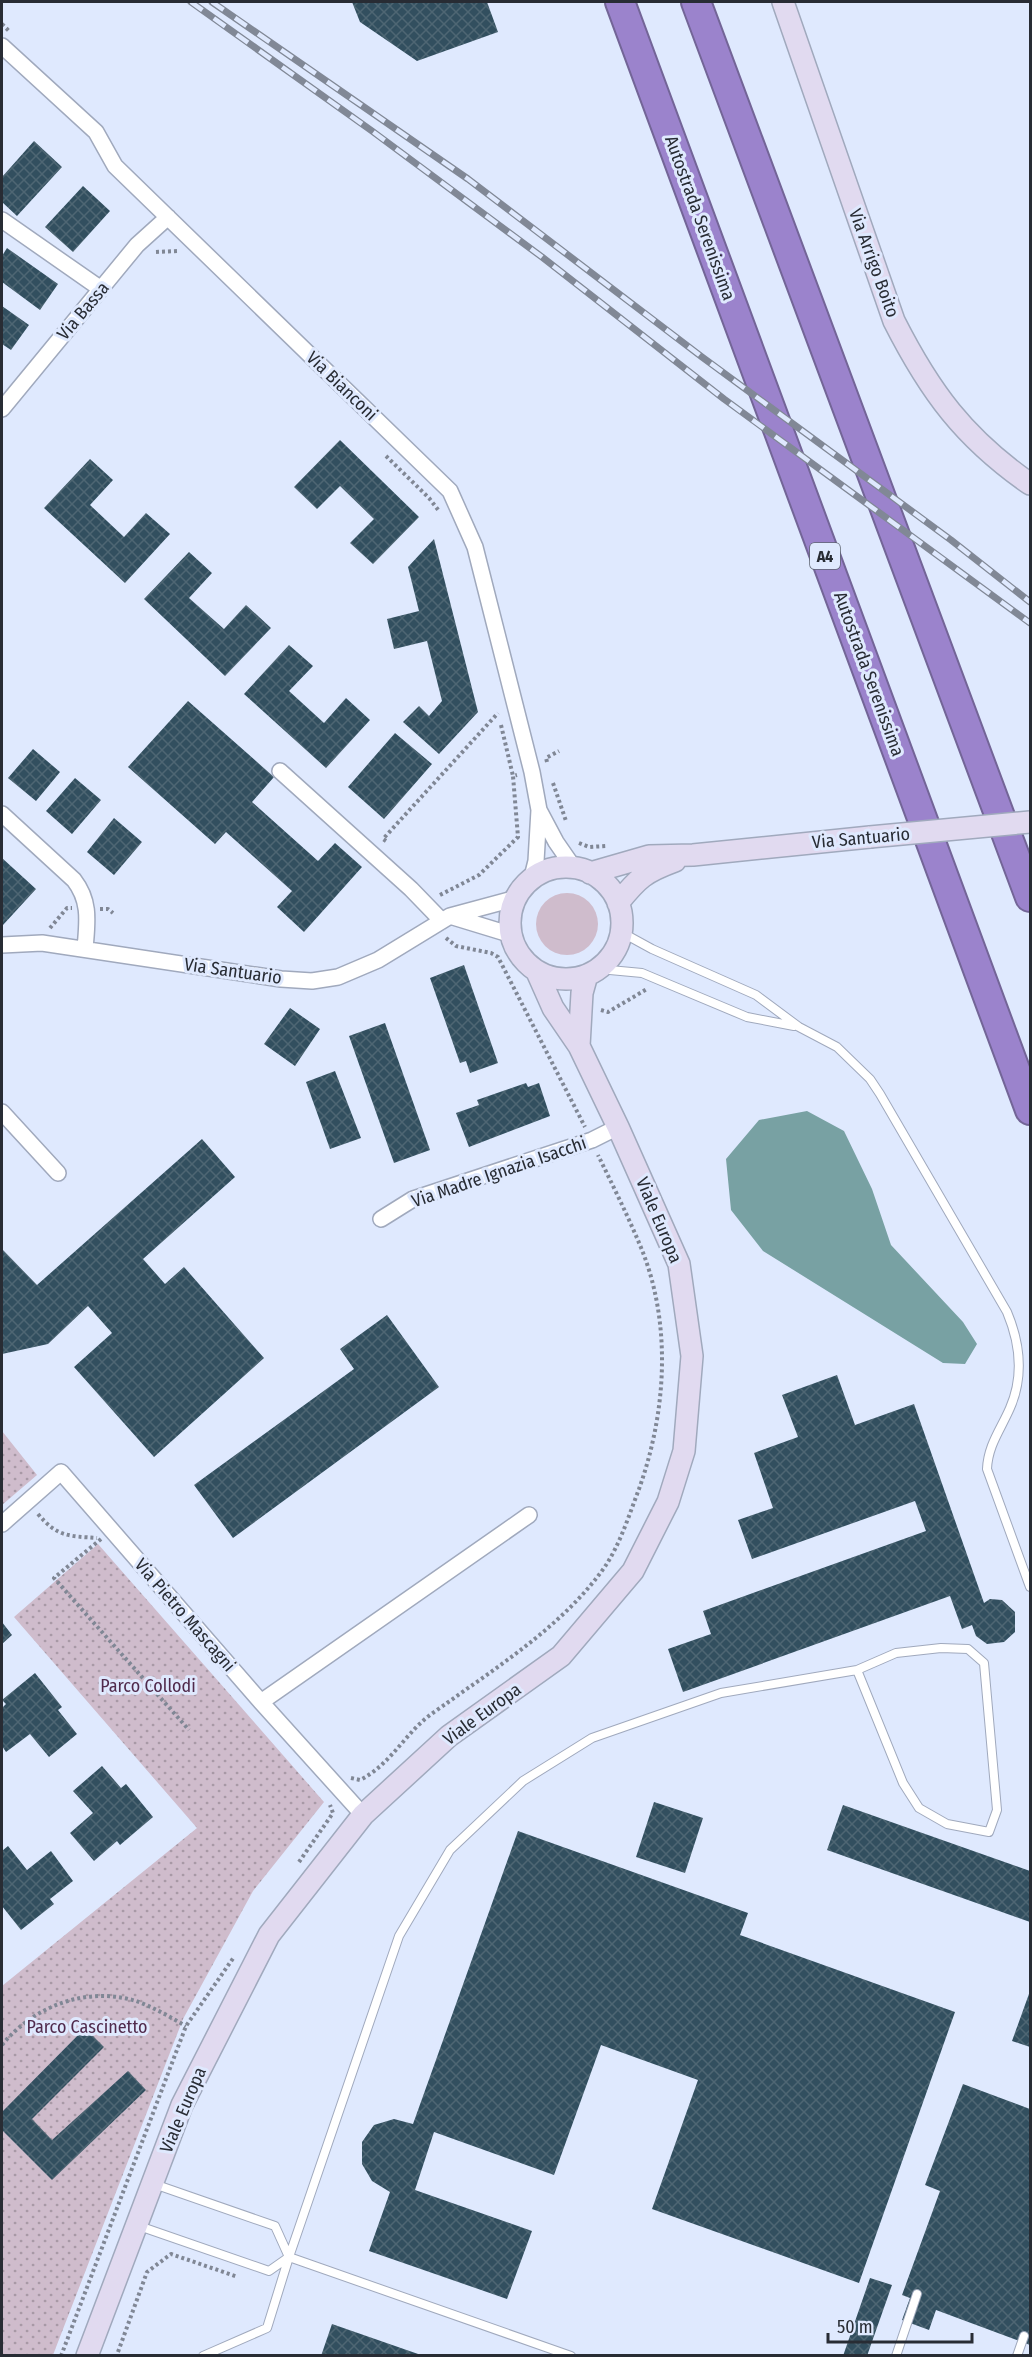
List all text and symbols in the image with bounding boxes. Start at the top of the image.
street label: Autostrada Serenissima [660,133,740,304]
street label: Via Arrigo Boito [844,206,904,320]
street label: Via Bassa [52,277,114,345]
street label: Via Bianconi [302,347,382,425]
road number: A4 [810,543,840,569]
street label: Autostrada Serenissima [829,589,909,760]
street label: Via Santuario [811,823,911,853]
street label: Via Santuario [183,953,283,989]
street label: Via Madre Ignazia Isacchi [409,1132,589,1212]
street label: Viale Europa [631,1174,687,1266]
street label: Via Pietro Mascagni [130,1554,240,1676]
park label: Parco Collodi [100,1675,196,1697]
street label: Viale Europa [439,1678,525,1750]
park label: Parco Cascinetto [26,2016,148,2038]
street label: Viale Europa [155,2064,211,2156]
scale bar [828,2306,972,2344]
text: 50 m [837,2316,873,2338]

